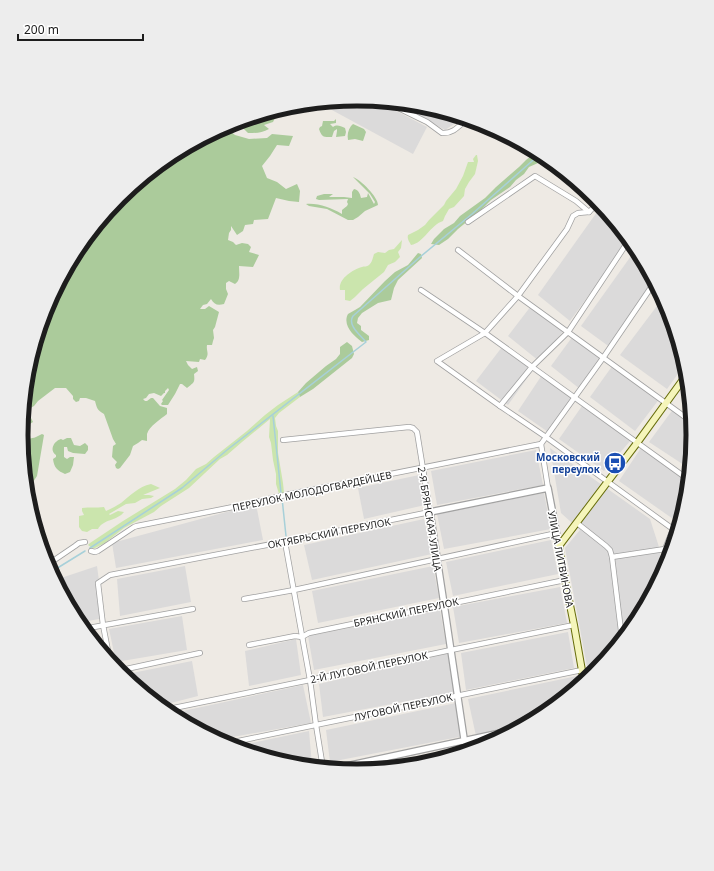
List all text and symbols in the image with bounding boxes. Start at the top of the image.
scale bar [18,16,143,42]
text: 200 m [24,21,59,38]
place label: Московский переулок [536,450,601,476]
bus stop icon: Московский переулок [602,450,628,476]
street label: 2-Я БРЯНСКАЯ УЛИЦА [415,466,445,573]
street label: ПЕРЕУЛОК МОЛОДОГВАРДЕЙЦЕВ [231,467,393,515]
street label: УЛИЦА ЛИТВИНОВА [545,509,577,609]
street label: ОКТЯБРЬСКИЙ ПЕРЕУЛОК [266,514,392,552]
street label: БРЯНСКИЙ ПЕРЕУЛОК [352,594,460,630]
street label: 2-Й ЛУГОВОЙ ПЕРЕУЛОК [309,648,430,686]
street label: ЛУГОВОЙ ПЕРЕУЛОК [352,690,454,724]

